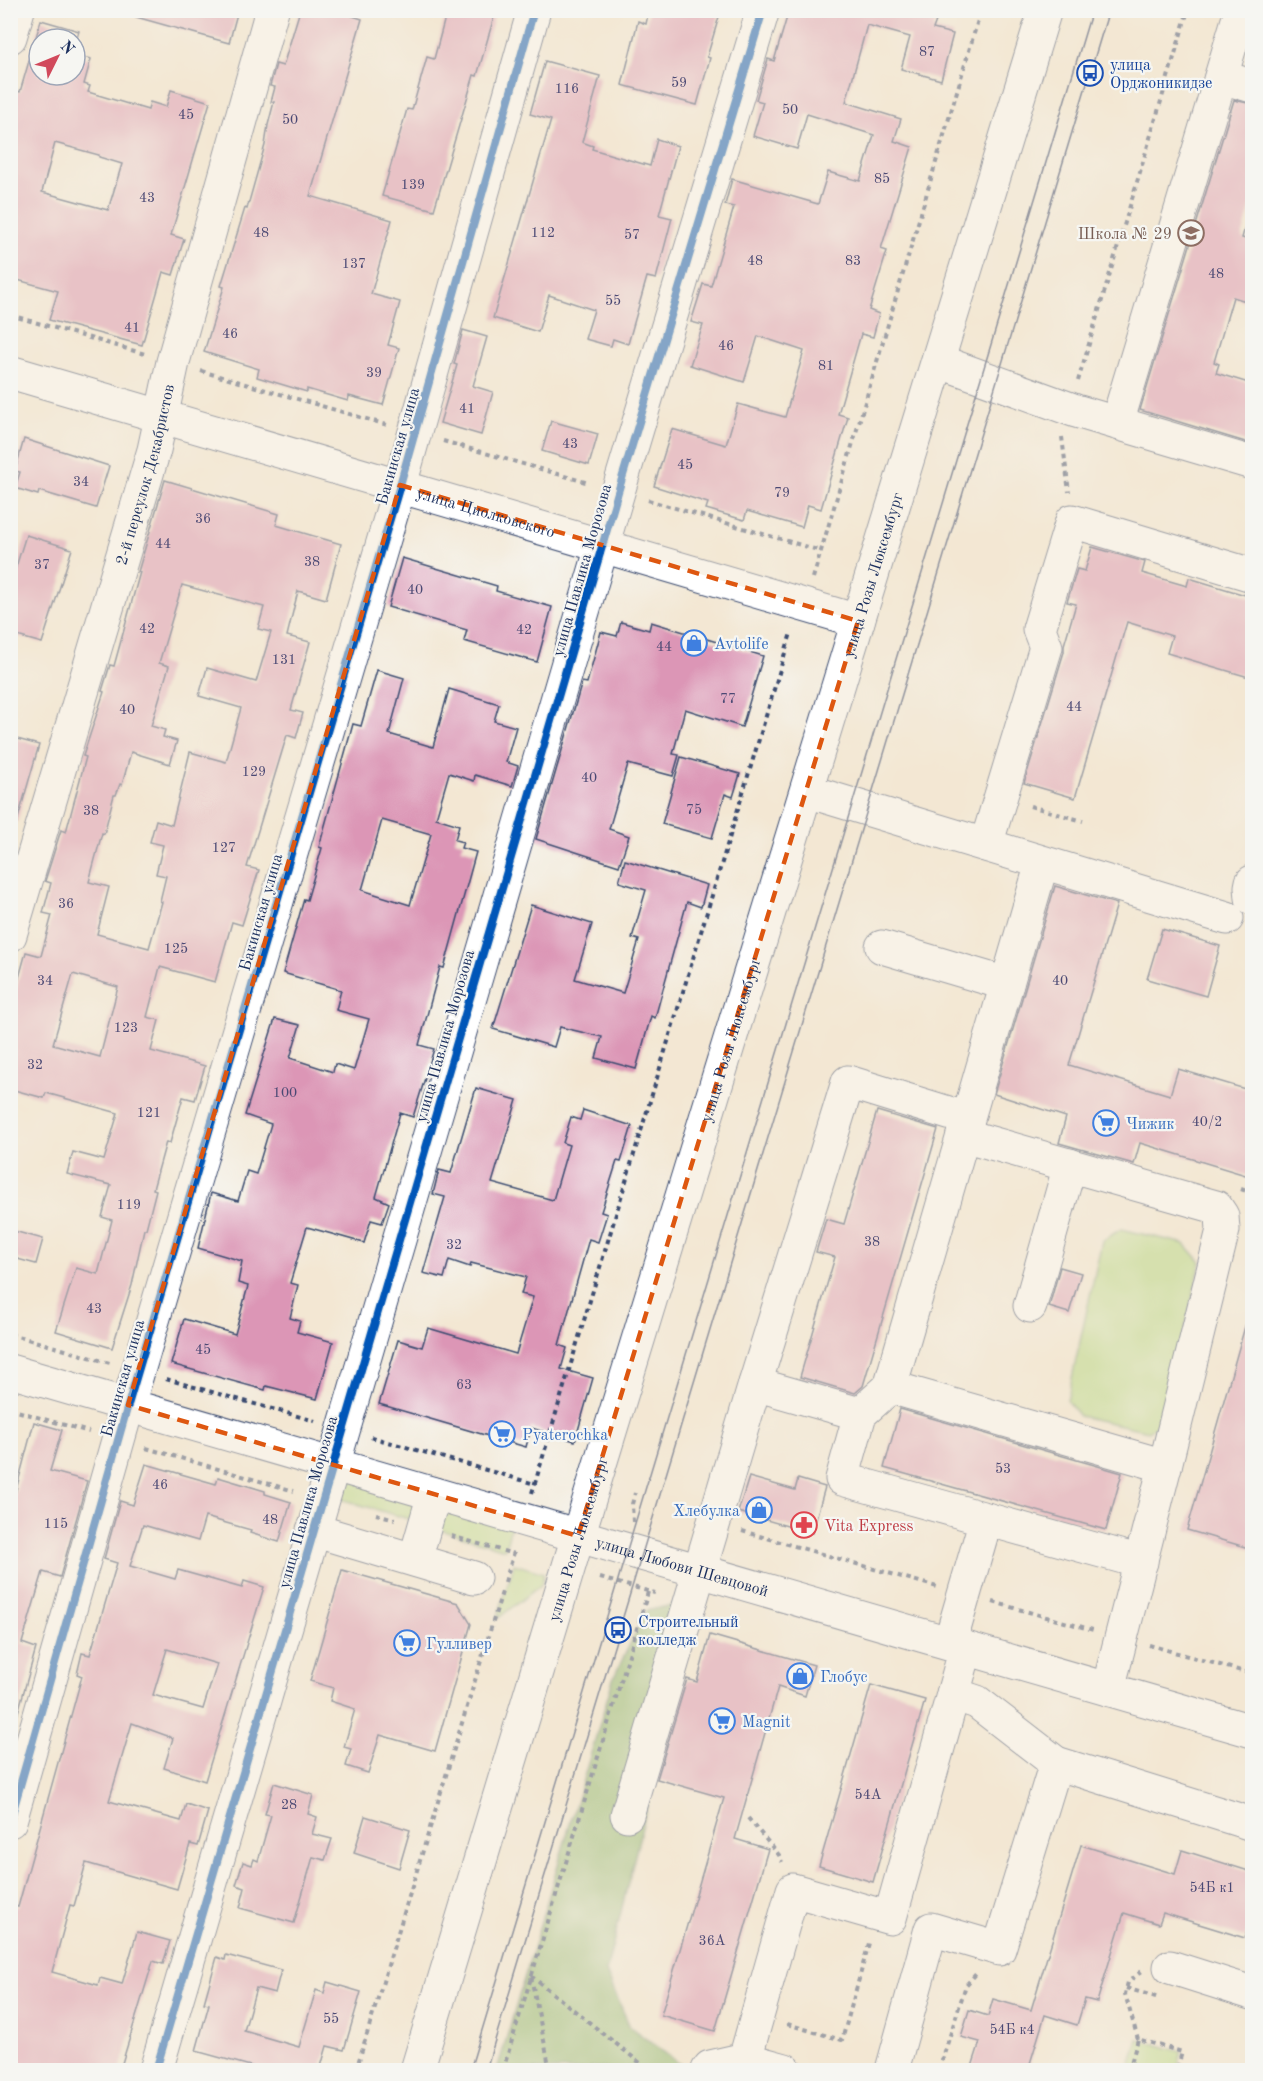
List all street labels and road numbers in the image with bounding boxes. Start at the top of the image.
street label: 2-й переулок Декабристов [114,383,178,567]
street label: Бакинская улица [375,386,423,507]
street label: улица Павлика Морозова [551,482,615,659]
street label: улица Циолковского [414,486,557,542]
street label: улица Розы Люксембург [841,491,907,660]
street label: Бакинская улица [238,852,286,973]
street label: улица Павлика Морозова [414,948,478,1125]
street label: улица Розы Люксембург [699,956,765,1125]
street label: Бакинская улица [100,1318,148,1439]
street label: улица Павлика Морозова [277,1414,341,1591]
street label: улица Розы Люксембург [547,1455,612,1624]
street label: улица Любови Шевцовой [594,1535,770,1600]

